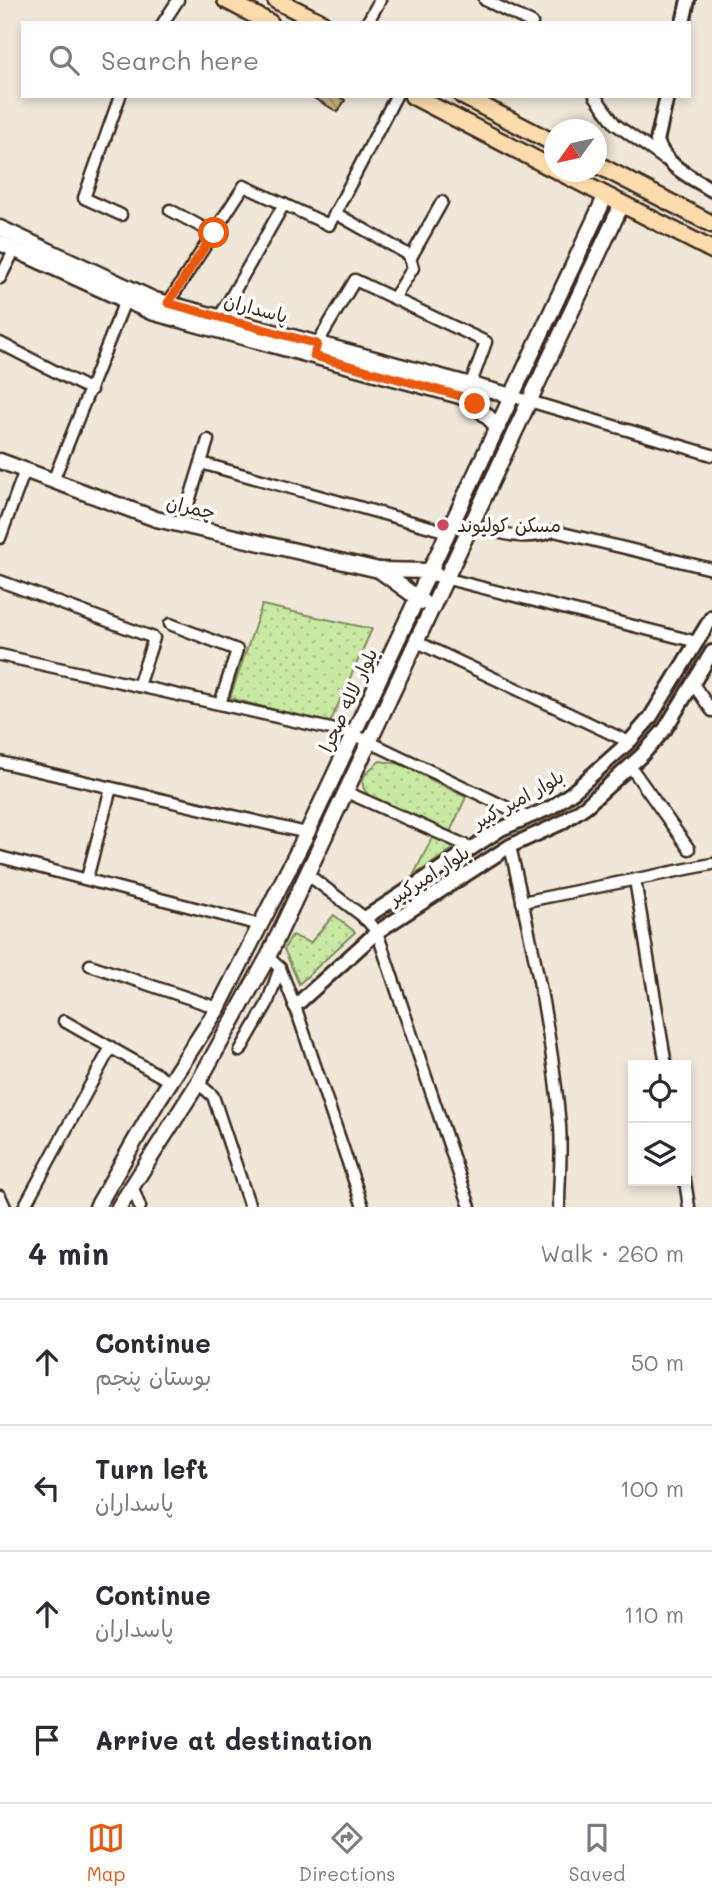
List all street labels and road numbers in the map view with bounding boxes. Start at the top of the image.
street label: پاسداران [221,287,291,329]
street label: چمران [164,489,218,525]
street label: بلوار لاله صحرا [313,644,383,756]
street label: بلوار امیر کبیر [466,763,568,835]
street label: بلوار امیرکبیر [382,839,474,911]

